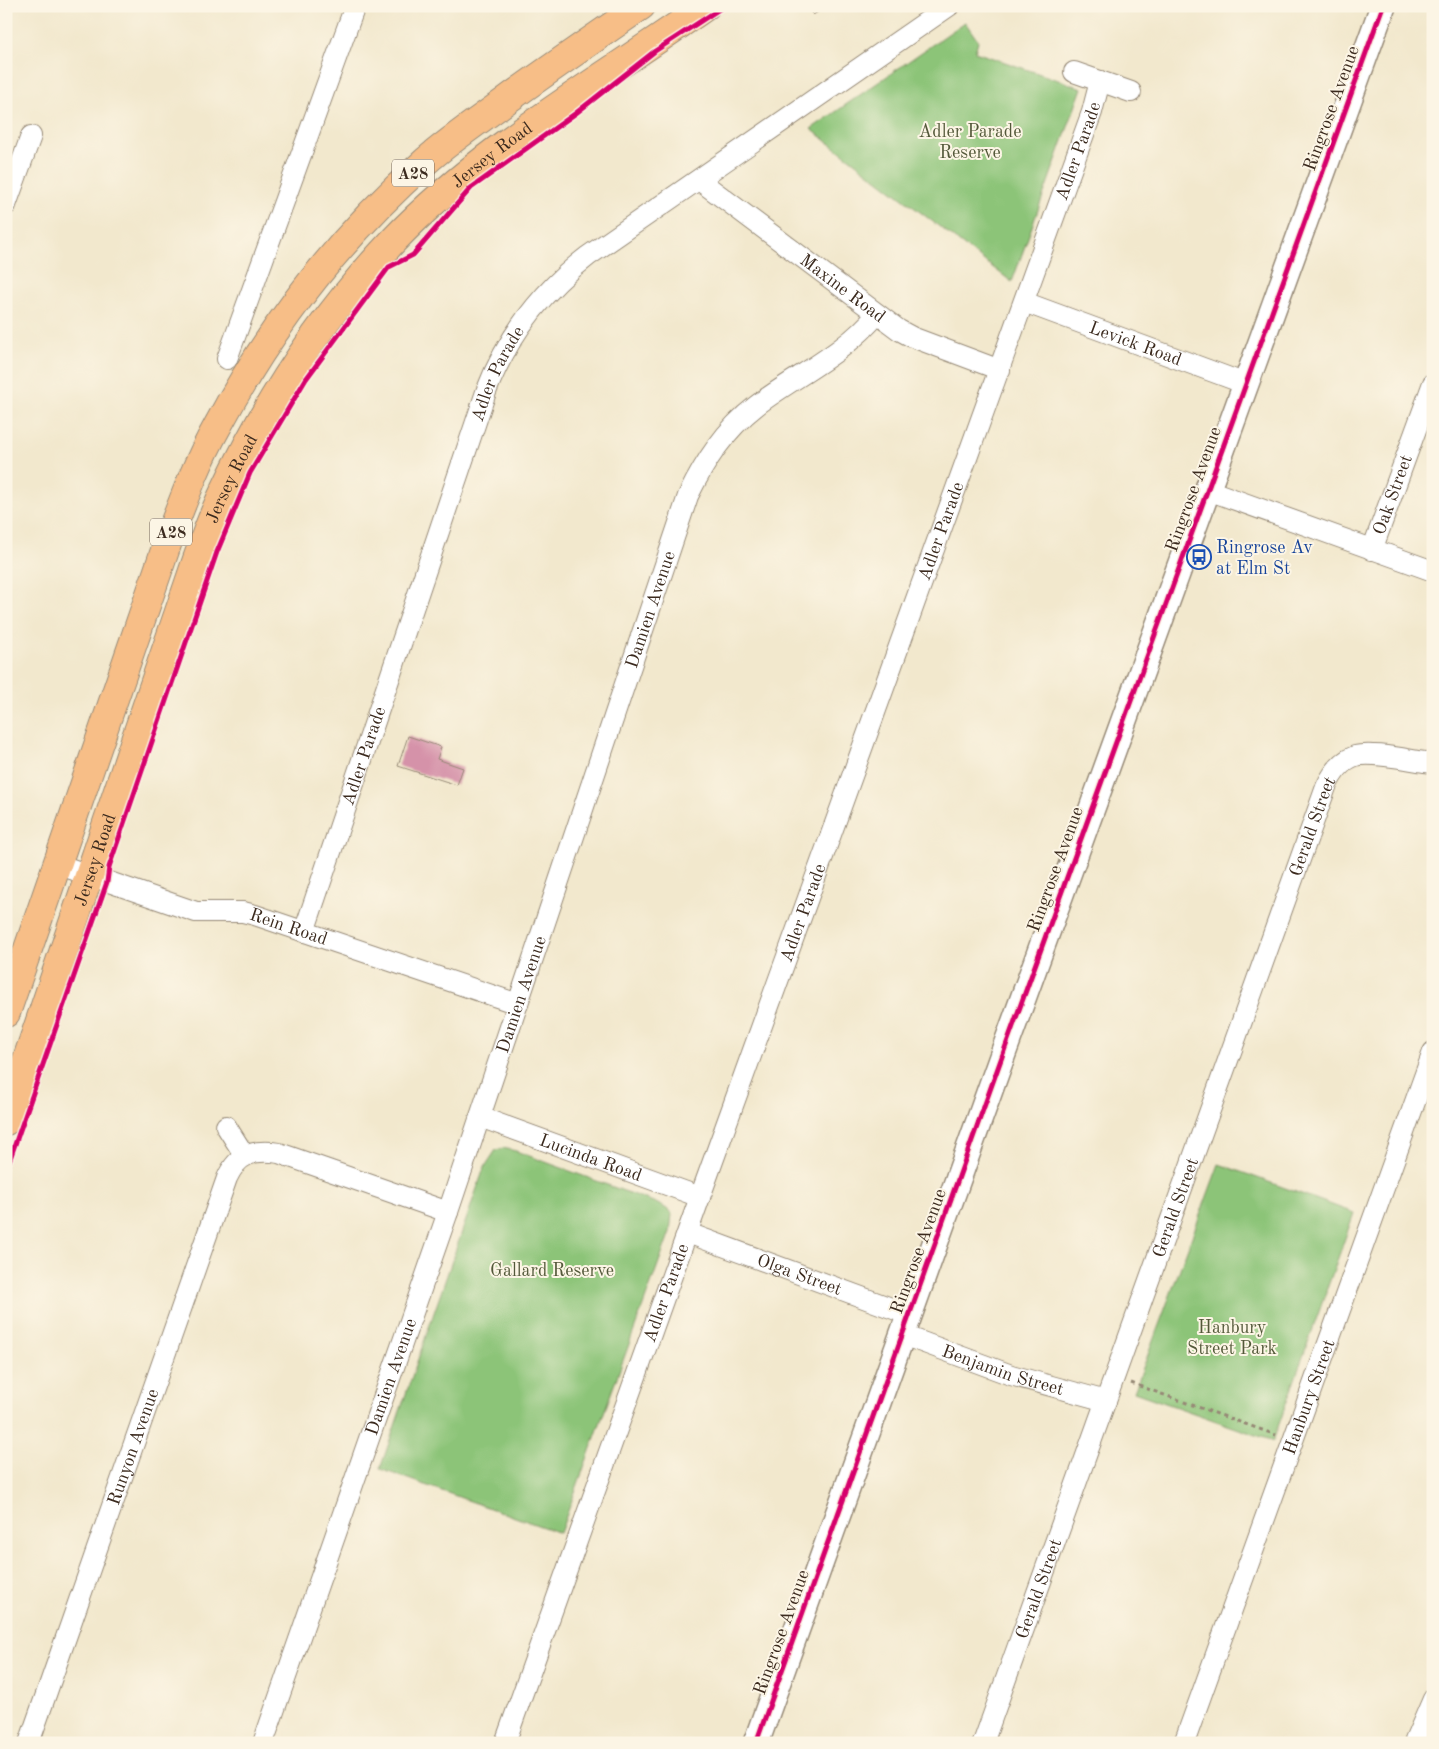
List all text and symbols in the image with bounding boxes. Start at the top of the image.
street label: Ringrose Avenue [1301,43,1363,173]
street label: Adler Parade [1053,100,1104,203]
street label: Jersey Road [449,119,536,192]
park label: Adler Parade Reserve [919,123,1022,162]
road number: A28 [392,160,434,187]
street label: Maxine Road [796,251,888,326]
street label: Levick Road [1087,319,1184,369]
street label: Adler Parade [469,323,528,424]
street label: Ringrose Avenue [1163,424,1225,554]
street label: Jersey Road [203,432,261,526]
street label: Oak Street [1370,453,1416,537]
street label: Adler Parade [916,480,968,583]
road number: A28 [150,518,192,546]
place label: Ringrose Av at Elm St [1216,539,1313,578]
bus stop icon: Ringrose Av at Elm St [1186,544,1212,570]
street label: Damien Avenue [623,549,679,670]
street label: Adler Parade [339,704,389,808]
street label: Gerald Street [1287,774,1340,879]
street label: Ringrose Avenue [1025,804,1087,934]
street label: Jersey Road [72,812,120,908]
street label: Adler Parade [778,862,830,965]
street label: Rein Road [247,906,330,949]
street label: Damien Avenue [494,934,550,1055]
street label: Lucinda Road [537,1131,644,1185]
street label: Gerald Street [1150,1155,1202,1260]
street label: Ringrose Avenue [888,1186,950,1316]
street label: Adler Parade [641,1242,693,1345]
street label: Olga Street [754,1251,844,1299]
park label: Gallard Reserve [490,1262,614,1280]
street label: Damien Avenue [363,1316,420,1438]
park label: Hanbury Street Park [1187,1319,1277,1358]
street label: Hanbury Street [1281,1337,1339,1457]
street label: Benjamin Street [939,1342,1065,1399]
street label: Runyon Avenue [105,1387,162,1507]
street label: Gerald Street [1013,1537,1065,1641]
street label: Ringrose Avenue [751,1567,813,1697]

